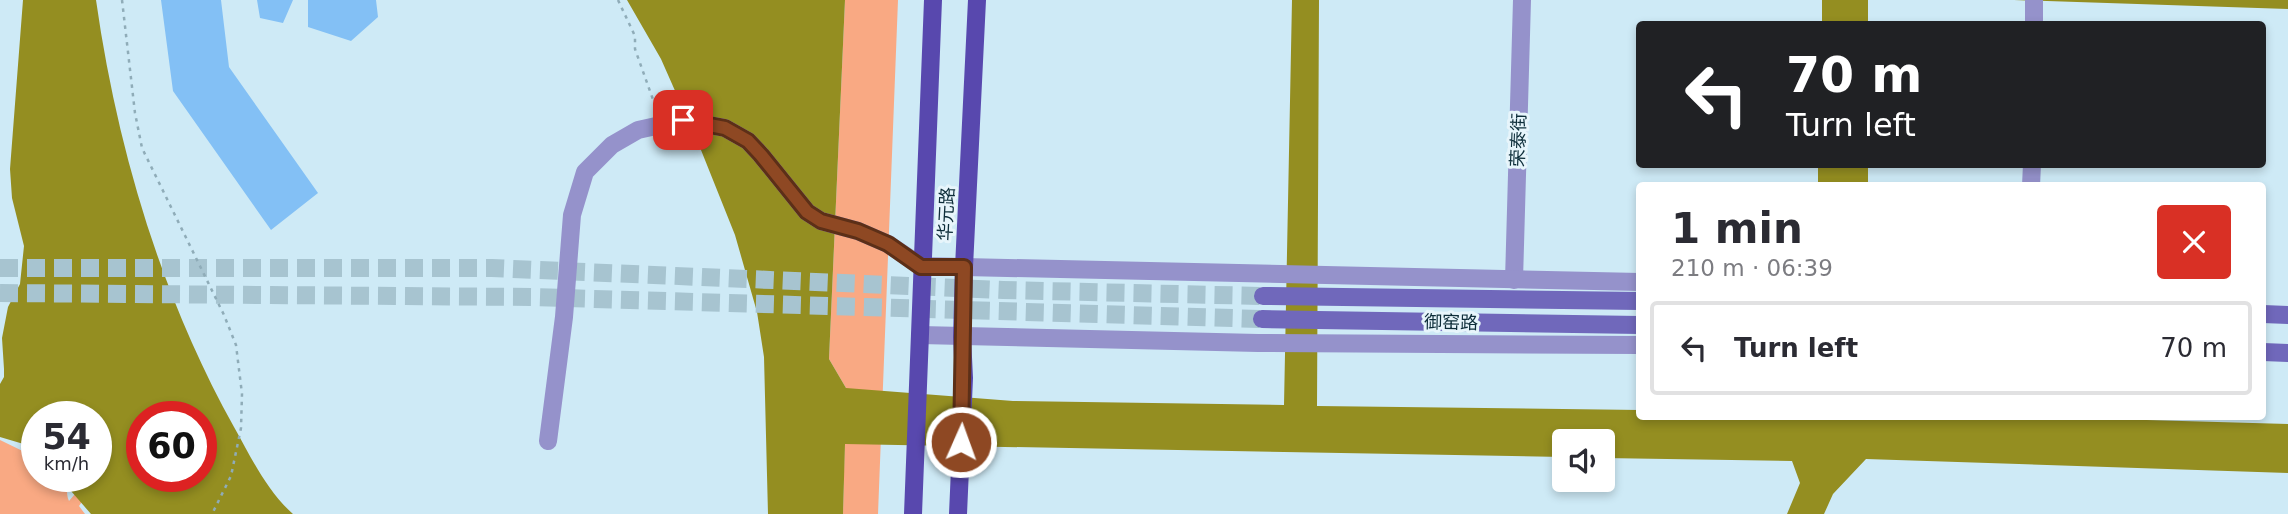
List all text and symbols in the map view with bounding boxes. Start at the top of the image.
text: 70 m [1786,47,1922,104]
icon: left [1671,49,1762,140]
pin [653,90,713,150]
icon: arrive [664,101,702,139]
text: Turn left [1786,106,1916,144]
street label: 荣泰街 [1507,113,1529,167]
street label: 华元路 [934,186,958,242]
text: 1 min [1671,204,1803,253]
button: close [2157,205,2231,279]
text: 210 m · 06:39 [1671,255,1833,281]
street label: 御窑路 [1424,311,1478,333]
icon: left [1675,329,1713,367]
text: Turn left [1734,333,1858,363]
text: 70 m [2160,333,2227,363]
speed limit sign: 60 [126,401,217,492]
position arrow [924,405,998,479]
text: 54 [42,417,91,457]
map controls [1552,429,1615,492]
button: sound [1552,429,1615,492]
text: km/h [44,453,89,474]

